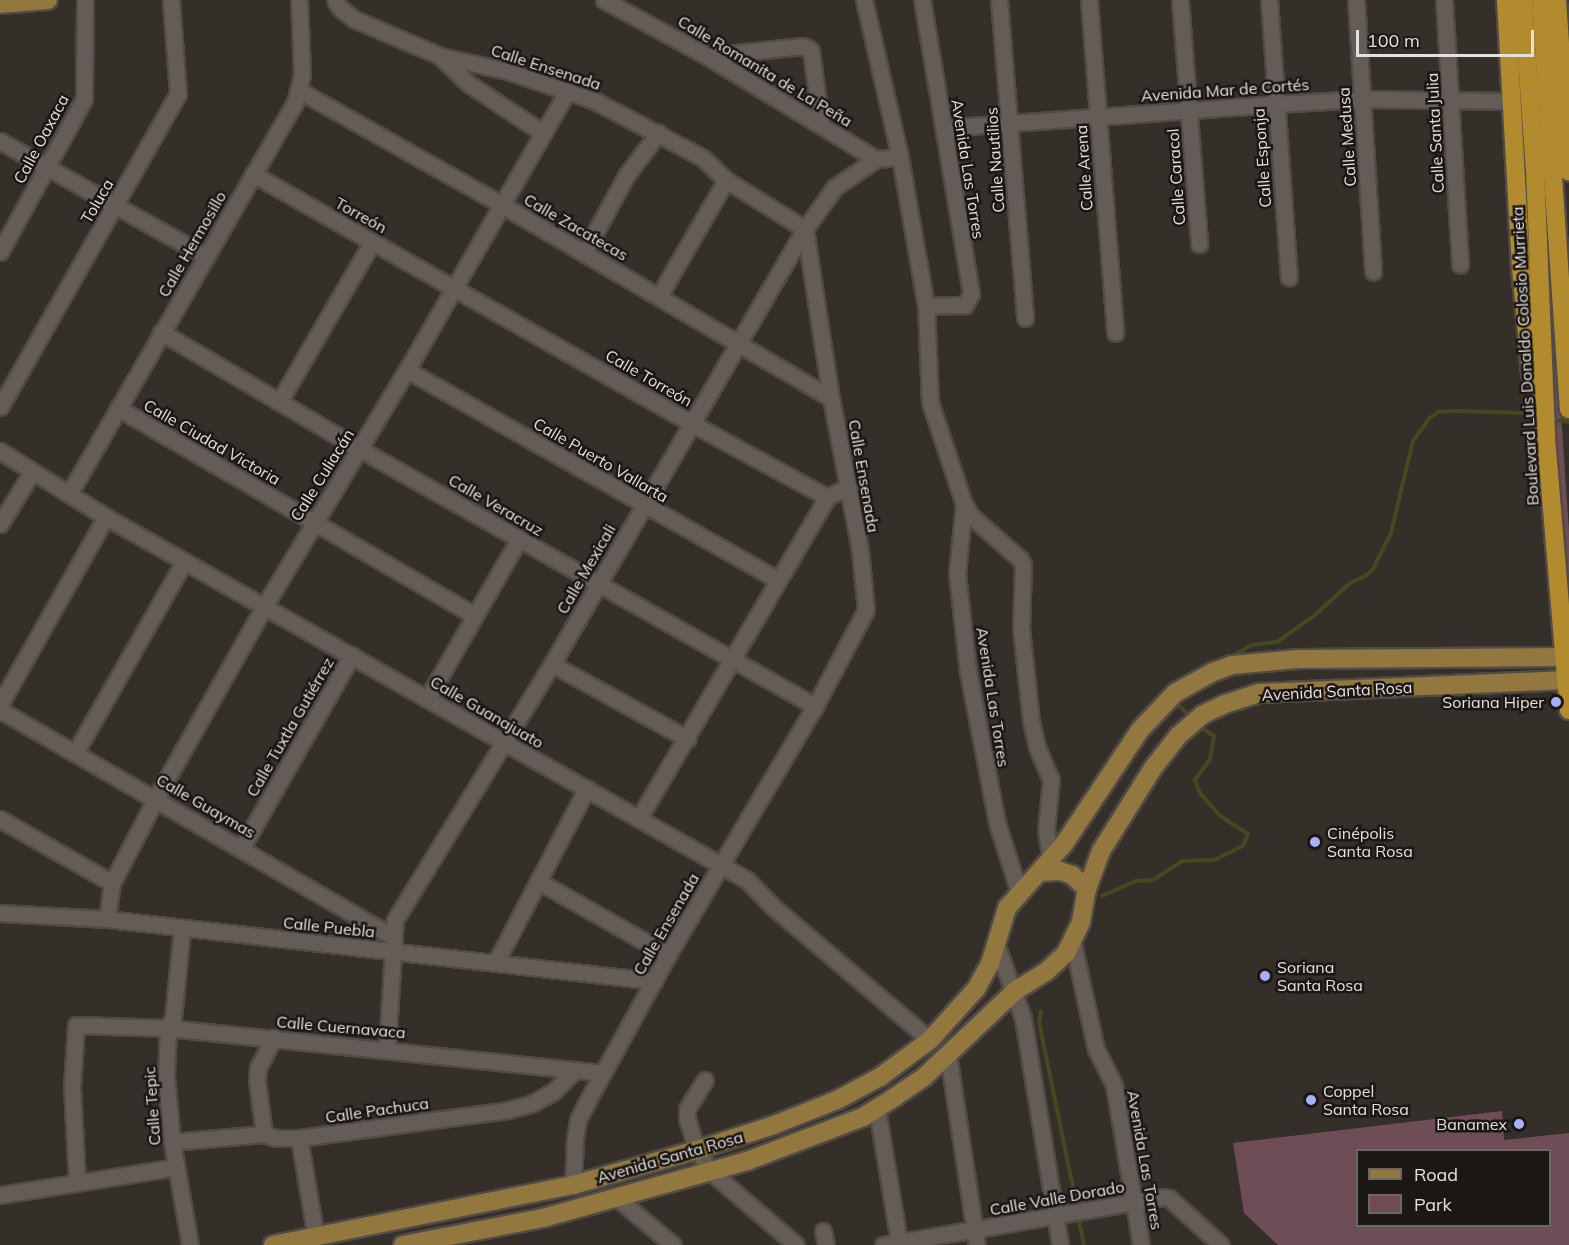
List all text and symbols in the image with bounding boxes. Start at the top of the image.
street label: Calle Romanita de La Peña [674,11,856,131]
scale bar [1359,18,1538,56]
text: 100 m [1367,29,1420,52]
street label: Calle Ensenada [489,40,603,94]
street label: Calle Santa Julia [1422,72,1448,194]
street label: Avenida Mar de Cortés [1140,75,1310,105]
street label: Calle Medusa [1334,87,1360,187]
street label: Calle Oaxaca [9,91,73,187]
street label: Avenida Las Torres [947,98,989,240]
street label: Calle Nautilios [982,107,1008,213]
street label: Calle Esponja [1249,108,1275,208]
street label: Calle Arena [1071,124,1097,212]
street label: Calle Caracol [1163,128,1189,226]
street label: Toluca [77,175,117,227]
street label: Calle Hermosillo [154,188,230,300]
street label: Calle Zacatecas [521,189,631,265]
street label: Torreón [332,193,390,237]
street label: Boulevard Luis Donaldo Colosio Murrieta [1508,206,1542,506]
street label: Calle Torreón [602,345,696,411]
street label: Calle Ciudad Victoria [140,395,284,489]
street label: Calle Puerto Vallarta [530,414,672,506]
street label: Calle Ensenada [845,418,883,534]
street label: Calle Culiacán [286,425,358,525]
street label: Calle Veracruz [445,470,547,540]
street label: Calle Mexicali [553,521,619,617]
street label: Avenida Las Torres [972,626,1014,768]
street label: Calle Tuxtla Gutiérrez [242,654,338,800]
street label: Calle Guanajuato [427,672,547,752]
street label: Avenida Santa Rosa [1261,677,1413,705]
place label: Soriana Hiper [1442,692,1544,712]
marker: Soriana Hiper [1549,695,1563,709]
street label: Calle Guaymas [153,770,259,842]
place label: Cinépolis Santa Rosa [1327,823,1413,861]
marker: Cinépolis Santa Rosa [1308,835,1322,849]
street label: Calle Ensenada [629,870,703,978]
street label: Calle Puebla [282,913,376,941]
place label: Soriana Santa Rosa [1277,957,1363,995]
marker: Soriana Santa Rosa [1258,969,1272,983]
street label: Calle Cuernavaca [276,1012,406,1042]
street label: Calle Tepic [140,1066,164,1146]
place label: Coppel Santa Rosa [1323,1081,1409,1119]
street label: Avenida Las Torres [1123,1089,1167,1231]
street label: Calle Pachuca [324,1093,430,1127]
marker: Coppel Santa Rosa [1304,1093,1318,1107]
place label: Banamex [1436,1114,1507,1134]
marker: Banamex [1512,1117,1526,1131]
street label: Avenida Santa Rosa [595,1127,745,1187]
legend [1356,1149,1551,1227]
text: Road [1414,1163,1458,1186]
street label: Calle Valle Dorado [988,1177,1126,1219]
text: Park [1414,1193,1452,1216]

